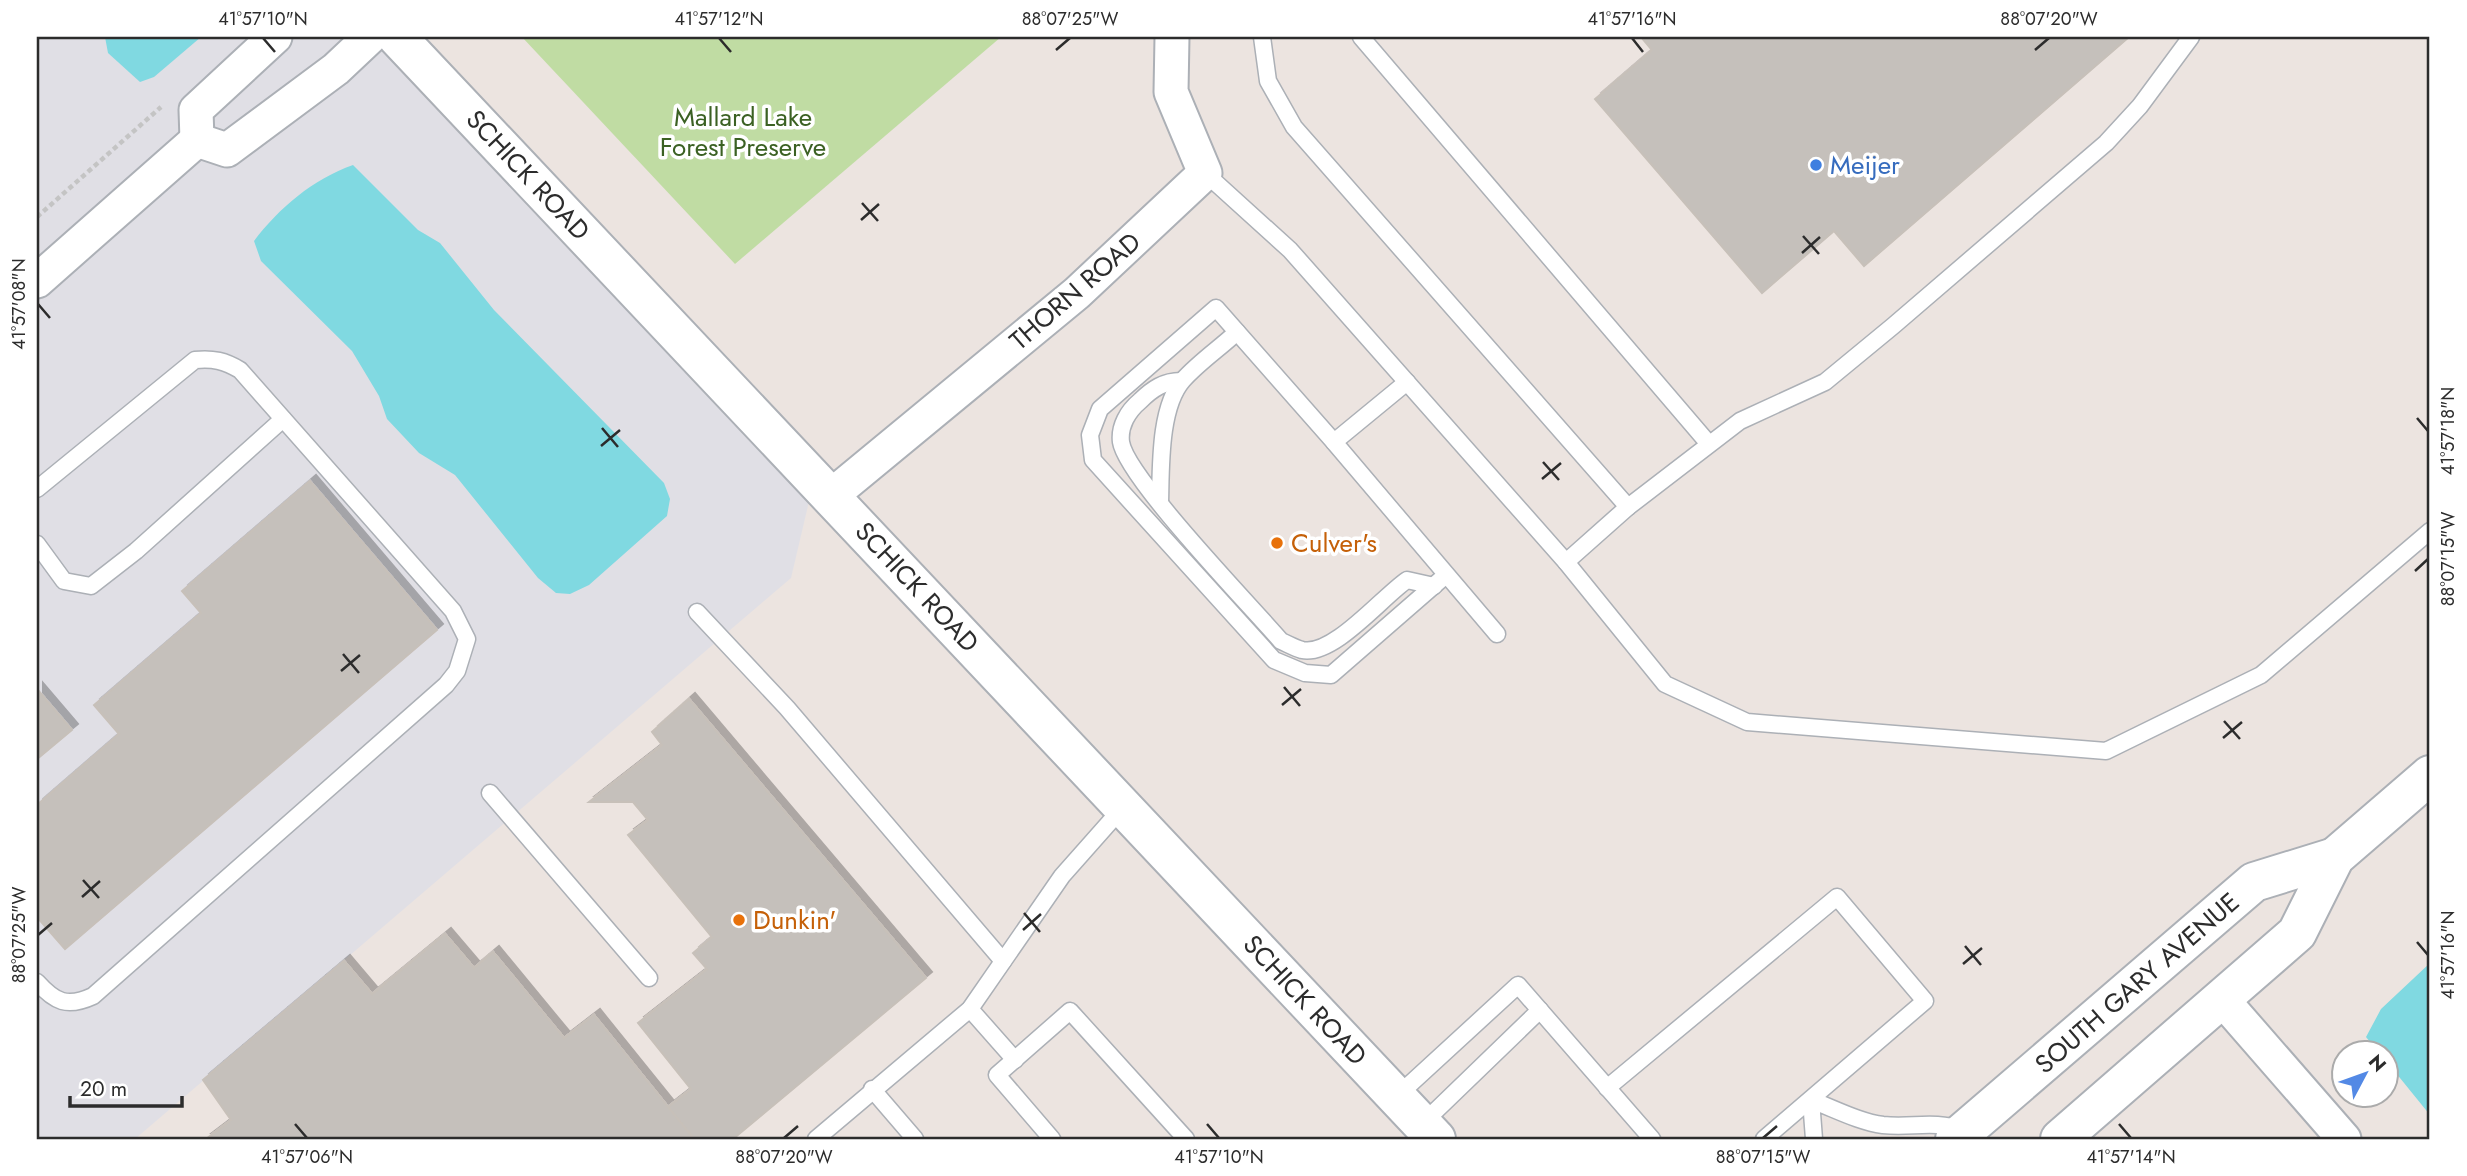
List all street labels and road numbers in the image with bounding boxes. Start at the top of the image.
street label: SCHICK ROAD [457,101,599,249]
street label: THORN ROAD [1001,223,1149,359]
street label: SCHICK ROAD [846,513,988,661]
street label: SOUTH GARY AVENUE [2027,883,2247,1083]
street label: SCHICK ROAD [1234,926,1376,1074]

